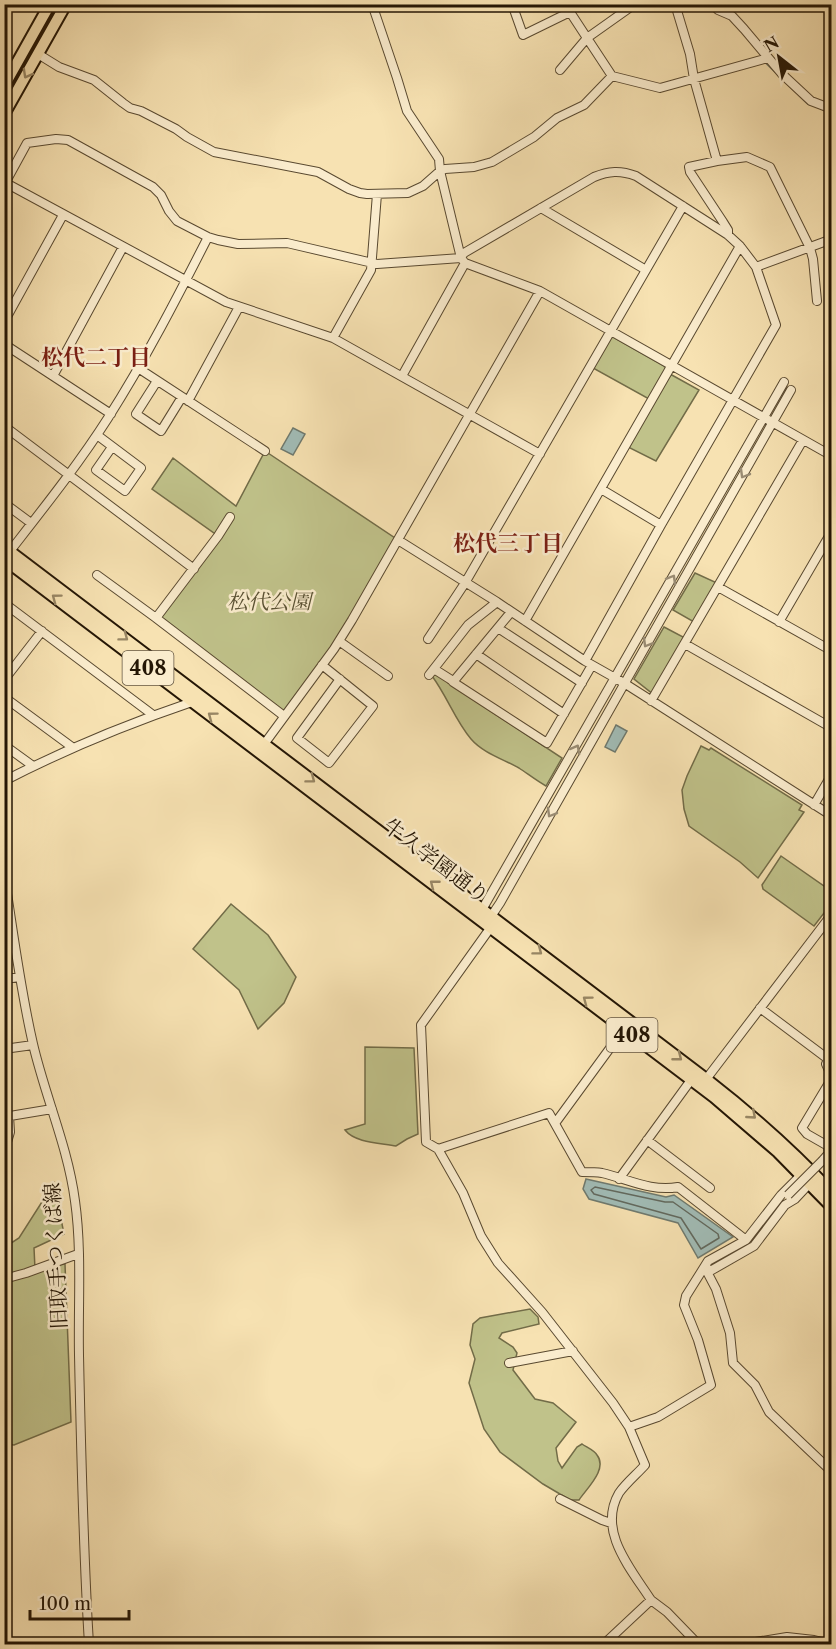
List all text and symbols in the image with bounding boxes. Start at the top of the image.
north arrow [749,27,809,87]
text: N [760,32,782,56]
one-way arrow [23,68,34,78]
district label: 松代二丁目 [41,344,151,371]
one-way arrow [740,467,751,478]
district label: 松代三丁目 [453,530,563,557]
one-way arrow [664,575,676,585]
park label: 松代公園 [227,589,314,614]
one-way arrow [52,595,63,606]
one-way arrow [117,629,128,640]
one-way arrow [643,637,654,647]
road number: 408 [122,651,174,685]
one-way arrow [207,713,218,724]
one-way arrow [568,745,580,755]
one-way arrow [304,771,315,782]
one-way arrow [547,807,559,817]
street label: 牛久学園通り [378,813,494,908]
one-way arrow [430,881,441,892]
one-way arrow [532,943,543,954]
one-way arrow [582,997,593,1008]
road number: 408 [606,1018,658,1052]
one-way arrow [671,1049,682,1060]
one-way arrow [745,1108,756,1119]
street label: 旧取手つくば線 [39,1182,72,1330]
scale bar [30,1583,129,1621]
text: 100 m [39,1593,91,1615]

